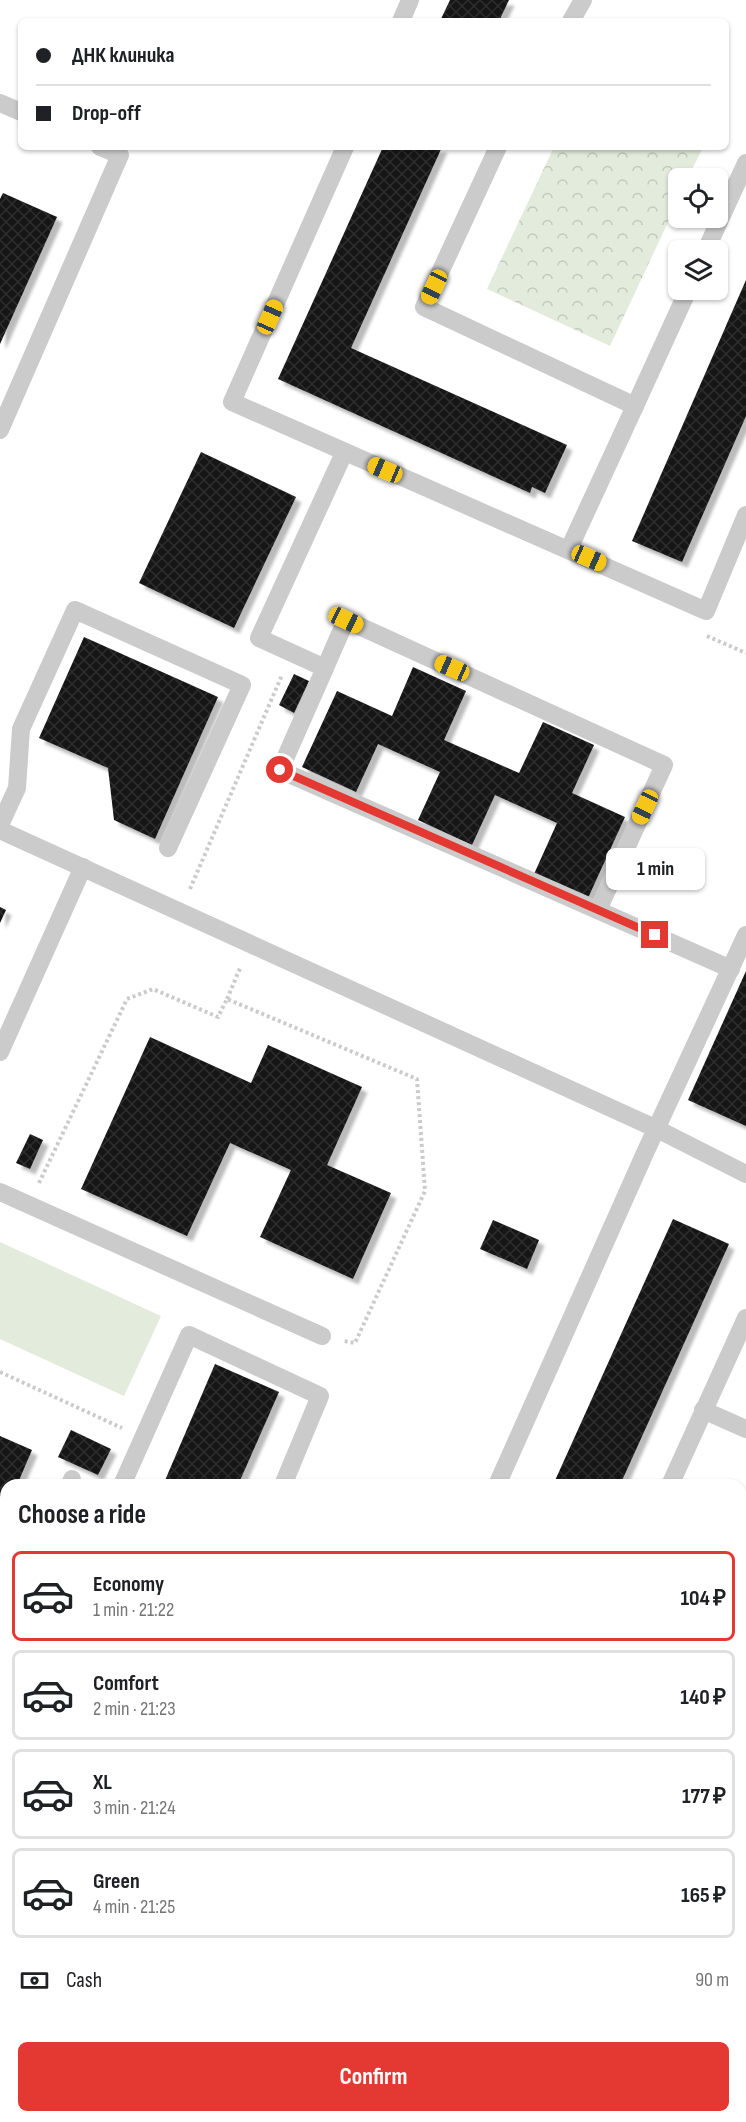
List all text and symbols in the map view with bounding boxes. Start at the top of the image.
text: ДНК клиника [72,42,174,69]
text: Drop-off [72,100,141,127]
map controls [668,168,728,300]
button: locate [668,168,728,228]
button: layers [668,240,728,300]
car [418,267,450,307]
car [254,297,286,337]
car [365,455,405,485]
car [569,542,609,574]
car [326,604,366,636]
car [432,652,472,684]
route start [266,756,293,783]
car [629,787,661,827]
callout: 1 min [606,848,704,890]
text: 1 min [637,857,674,881]
route end [641,921,668,948]
text: Choose a ride [18,1499,146,1531]
icon: car [21,1569,75,1623]
text: Economy [93,1571,164,1598]
text: 104 ₽ [680,1585,726,1612]
text: 1 min · 21:22 [93,1598,174,1622]
icon: car [21,1668,75,1722]
text: Comfort [93,1670,159,1697]
text: 140 ₽ [680,1684,726,1711]
text: 2 min · 21:23 [93,1697,176,1721]
icon: car [21,1767,75,1821]
text: XL [93,1769,112,1796]
text: 177 ₽ [682,1783,726,1810]
text: 3 min · 21:24 [93,1796,176,1820]
icon: car [21,1866,75,1920]
text: Green [93,1868,140,1895]
text: 165 ₽ [681,1882,726,1909]
text: 4 min · 21:25 [93,1895,175,1919]
icon: cash [18,1964,51,1997]
text: Cash [66,1967,102,1994]
text: 90 m [695,1968,729,1992]
button: Confirm [18,2042,729,2111]

